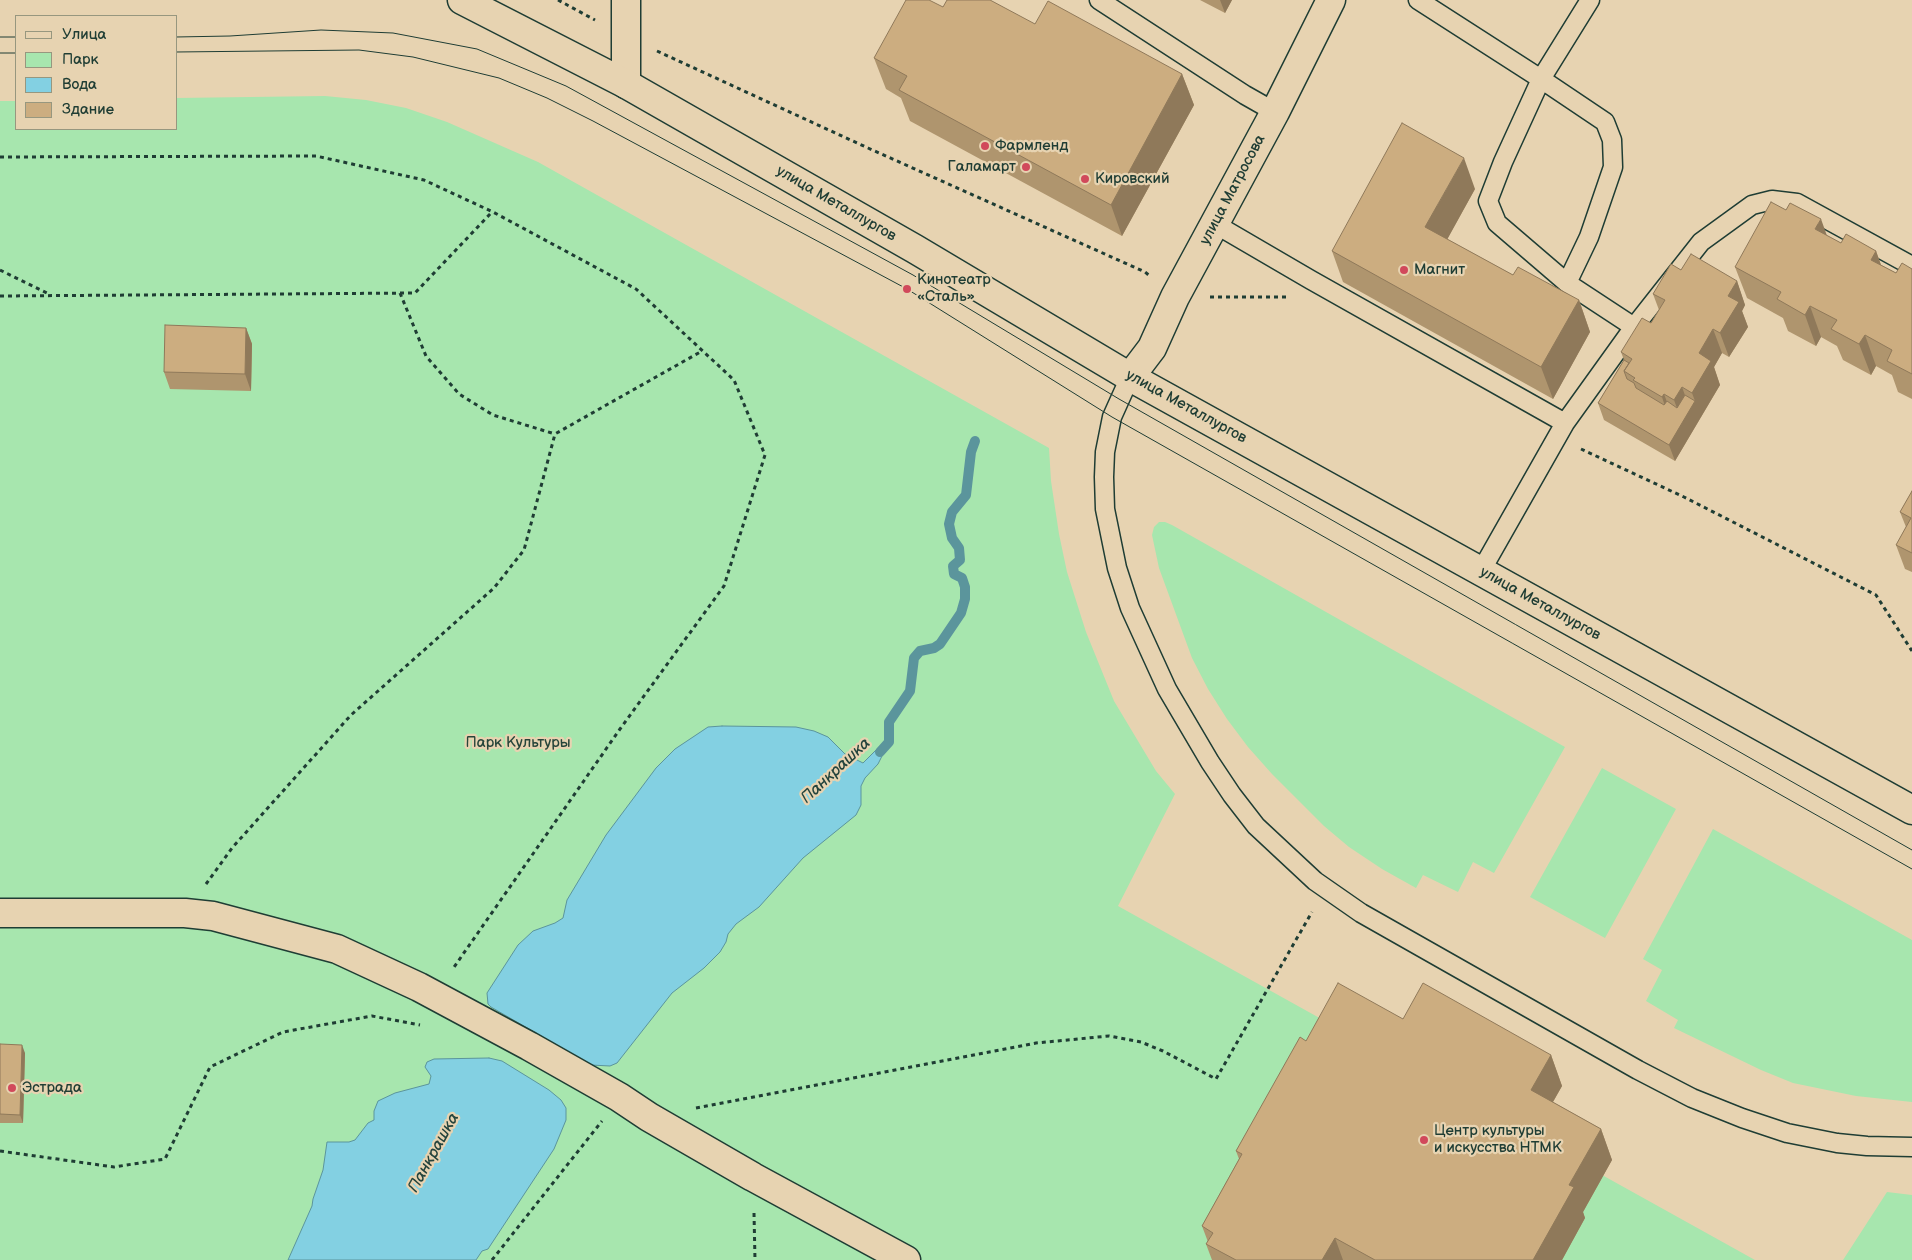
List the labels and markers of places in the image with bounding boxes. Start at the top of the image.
place label: Фармленд [995,137,1068,155]
marker: Фармленд [979,140,991,152]
place label: Галамарт [948,158,1016,176]
marker: Галамарт [1020,161,1032,173]
place label: Кировский [1095,170,1169,188]
marker: Кировский [1079,173,1091,185]
place label: Магнит [1414,261,1465,279]
marker: Магнит [1398,264,1410,276]
place label: Кинотеатр «Сталь» [917,271,991,306]
marker: Кинотеатр «Сталь» [901,283,913,295]
place label: Эстрада [22,1079,82,1097]
marker: Эстрада [6,1082,18,1094]
place label: Центр культуры и искусства НТМК [1434,1122,1562,1157]
marker: Центр культуры и искусства НТМК [1418,1134,1430,1146]

